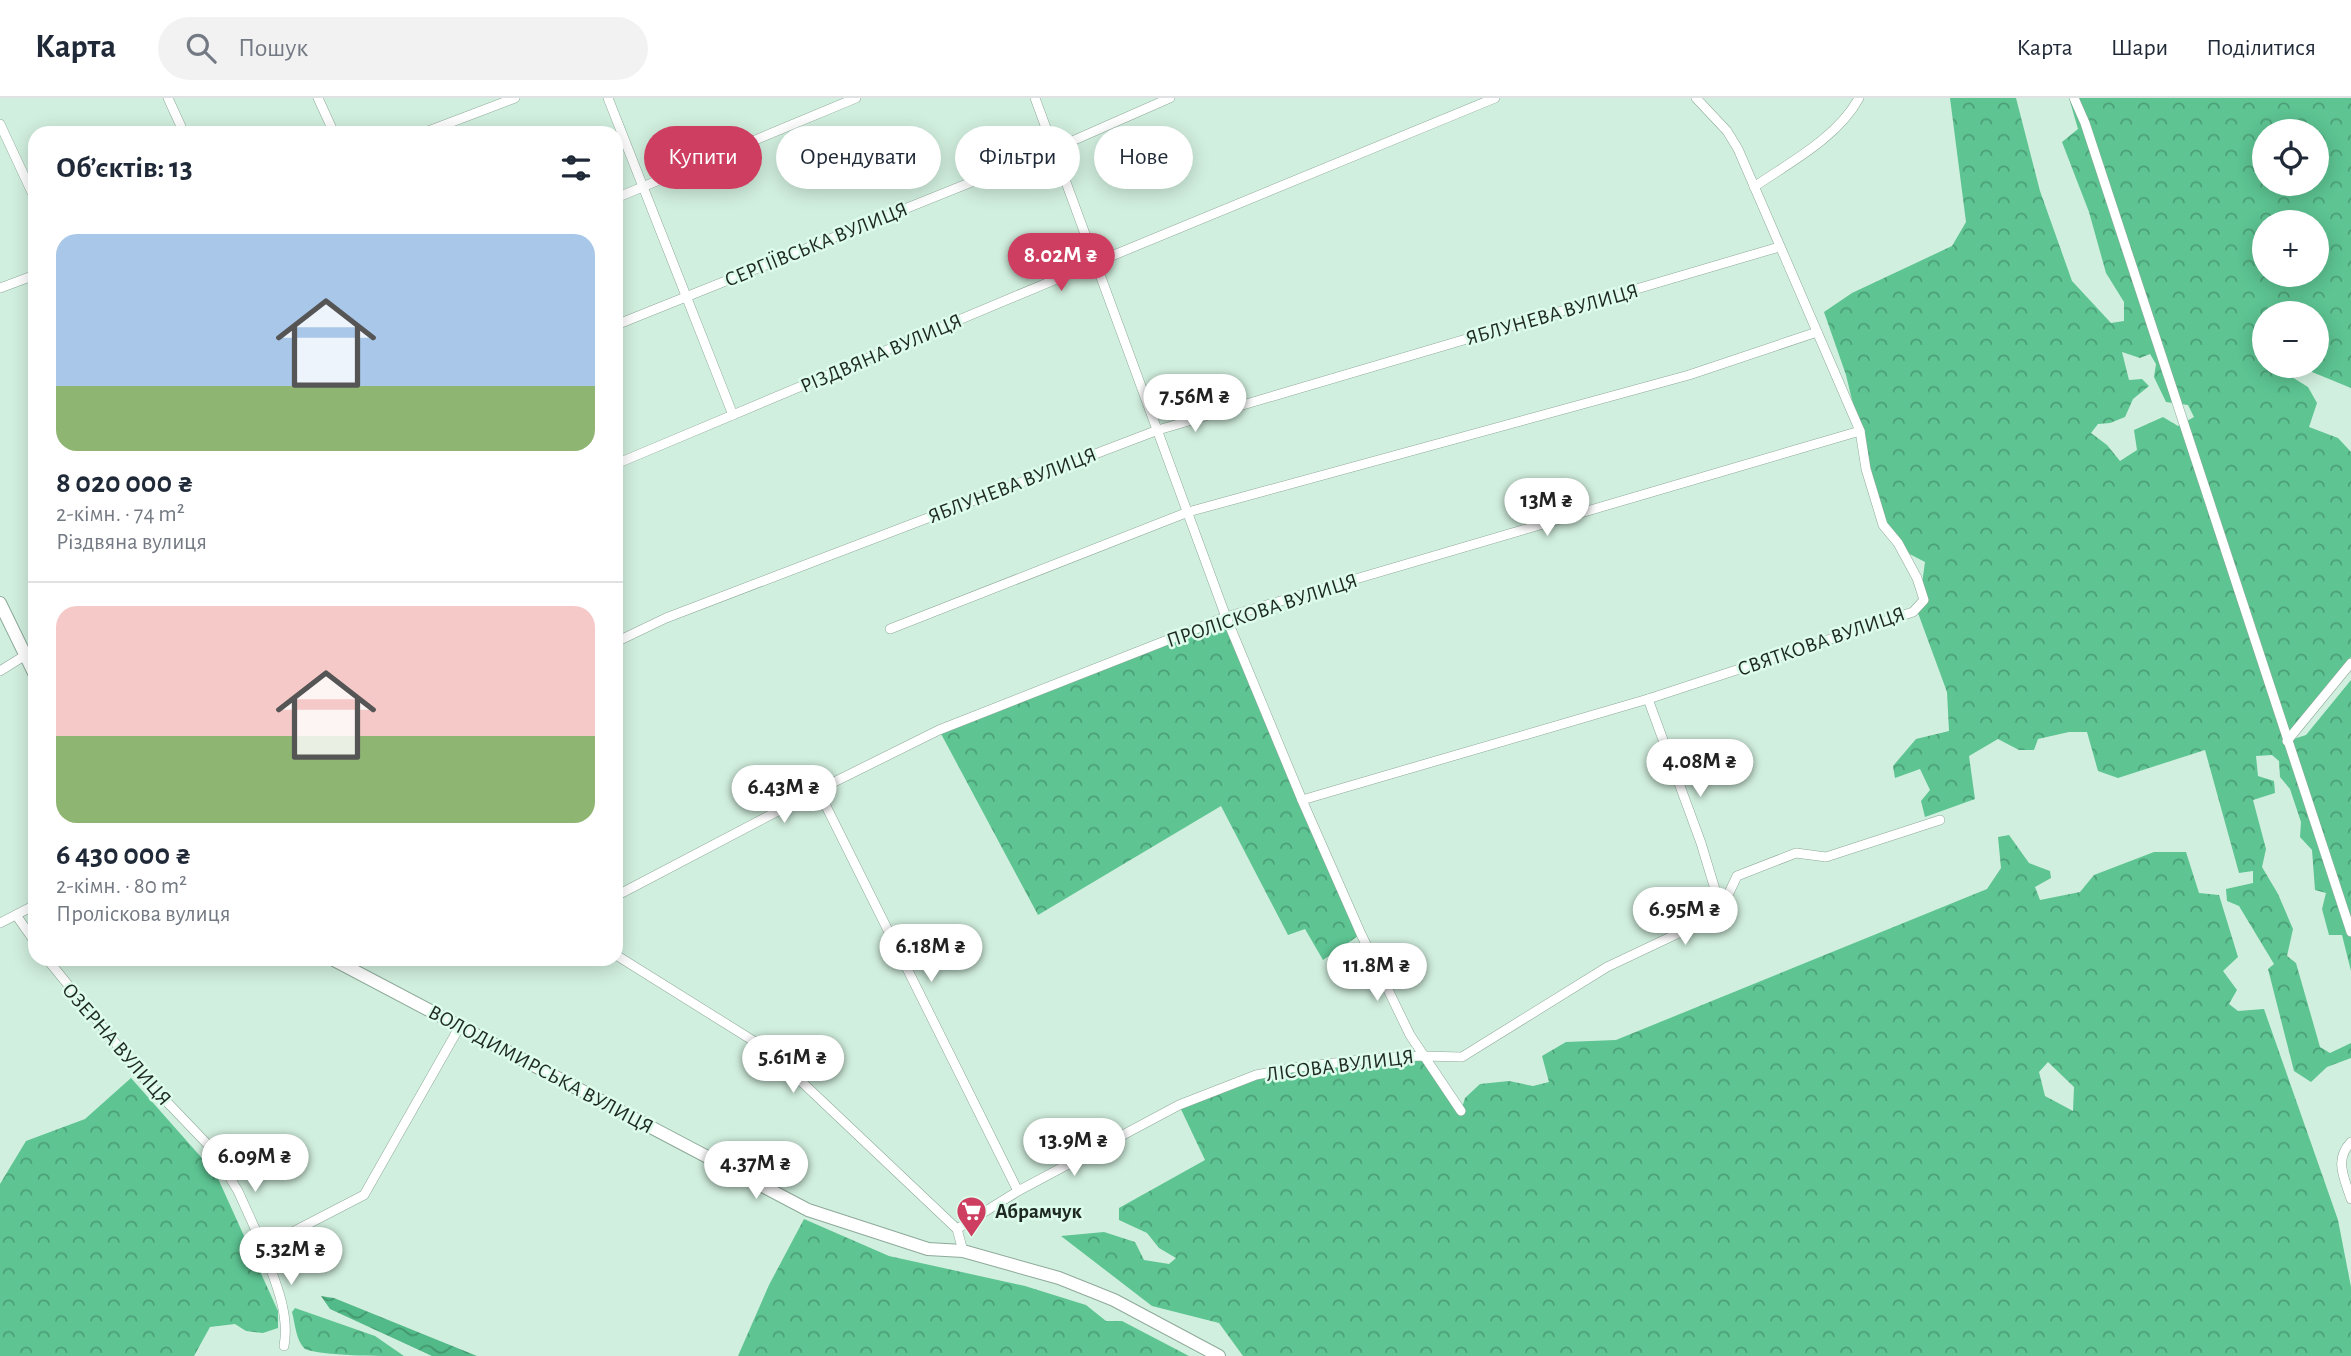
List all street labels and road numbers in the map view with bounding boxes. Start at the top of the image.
street label: СЕРГІЇВСЬКА ВУЛИЦЯ [721,197,911,291]
street label: ЯБЛУНЕВА ВУЛИЦЯ [1463,280,1641,349]
street label: РІЗДВЯНА ВУЛИЦЯ [797,310,965,397]
street label: ЯБЛУНЕВА ВУЛИЦЯ [925,444,1099,527]
street label: ПРОЛІСКОВА ВУЛИЦЯ [1164,570,1360,651]
street label: СВЯТКОВА ВУЛИЦЯ [1735,603,1908,680]
street label: ОЗЕРНА ВУЛИЦЯ [58,979,175,1110]
street label: ВОЛОДИМИРСЬКА ВУЛИЦЯ [425,1001,657,1138]
street label: ЛІСОВА ВУЛИЦЯ [1265,1046,1415,1085]

